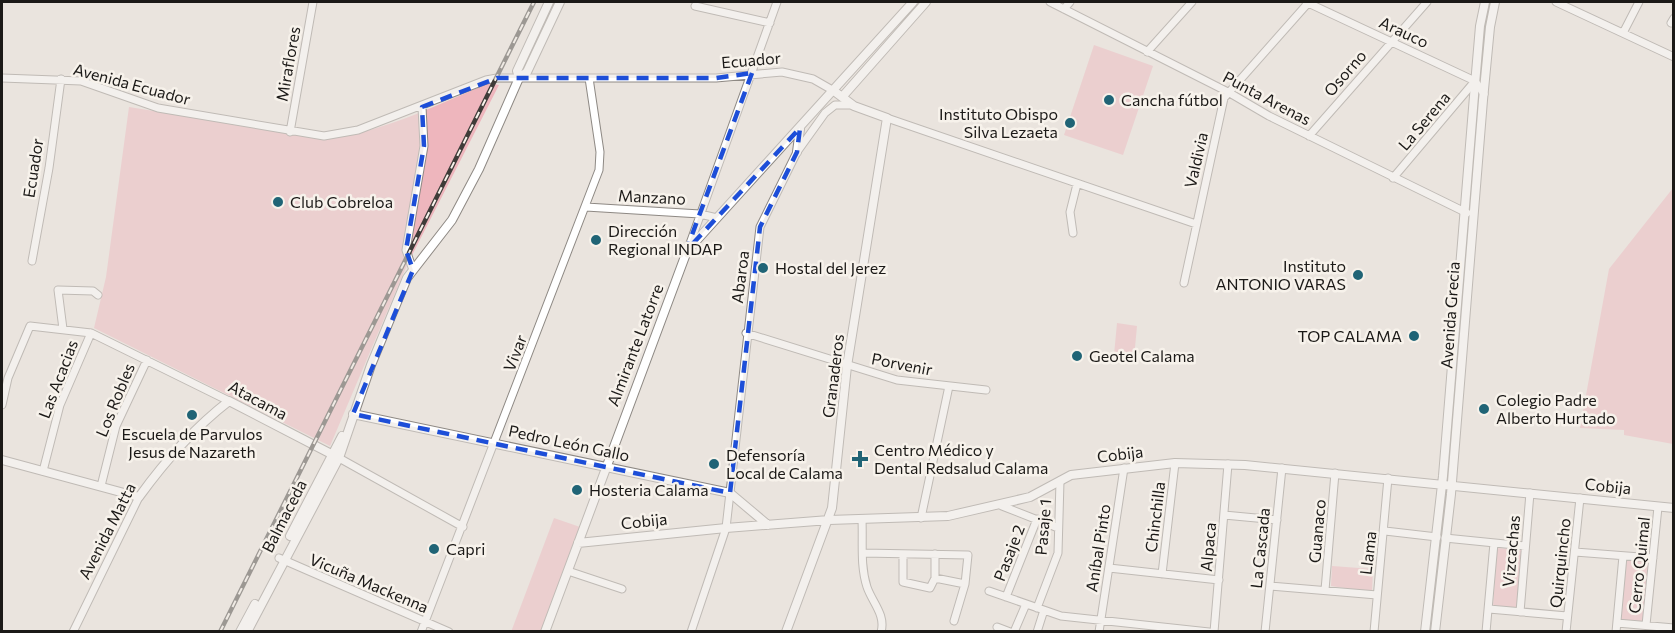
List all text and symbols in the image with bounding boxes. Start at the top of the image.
street label: Arauco [1377,12,1432,51]
street label: Miraflores [272,25,303,103]
street label: Osorno [1319,46,1370,100]
street label: Ecuador [720,47,782,72]
street label: Avenida Ecuador [71,59,193,108]
street label: Punta Arenas [1220,67,1314,129]
street label: La Serena [1394,88,1454,154]
place label: Cancha fútbol [1121,90,1223,109]
marker: Cancha fútbol [1102,93,1116,107]
place label: Instituto Obispo Silva Lezaeta [939,104,1058,141]
marker: Instituto Obispo Silva Lezaeta [1063,116,1077,130]
street label: Valdivia [1180,130,1211,190]
street label: Ecuador [18,136,47,199]
street label: Manzano [618,185,686,208]
place label: Club Cobreloa [290,192,393,211]
marker: Club Cobreloa [271,195,285,209]
place label: Dirección Regional INDAP [608,221,723,258]
marker: Dirección Regional INDAP [589,233,603,247]
street label: Abaroa [727,250,752,304]
place label: Instituto ANTONIO VARAS [1215,256,1346,293]
place label: Hostal del Jerez [775,258,886,277]
marker: Hostal del Jerez [756,261,770,275]
street label: Avenida Grecia [1436,261,1463,369]
marker: Instituto ANTONIO VARAS [1351,268,1365,282]
street label: Almirante Latorre [602,281,667,409]
place label: TOP CALAMA [1298,326,1402,345]
marker: TOP CALAMA [1407,329,1421,343]
street label: Vivar [499,331,530,374]
street label: Granaderos [818,333,847,419]
street label: Las Acacias [34,337,81,421]
place label: Geotel Calama [1089,346,1195,365]
street label: Porvenir [870,348,935,379]
marker: Geotel Calama [1070,349,1084,363]
street label: Los Robles [91,360,138,439]
street label: Atacama [226,376,291,423]
place label: Colegio Padre Alberto Hurtado [1496,390,1616,427]
marker: Colegio Padre Alberto Hurtado [1477,402,1491,416]
marker: Escuela de Parvulos Jesus de Nazareth [185,408,199,422]
street label: Pedro León Gallo [507,420,631,465]
place label: Escuela de Parvulos Jesus de Nazareth [122,424,262,461]
place label: Centro Médico y Dental Redsalud Calama [874,440,1048,477]
street label: Cobija [1096,441,1144,466]
place label: Defensoría Local de Calama [726,445,843,482]
marker: Centro Médico y Dental Redsalud Calama [851,450,869,468]
marker: Defensoría Local de Calama [707,457,721,471]
street label: Cobija [1584,474,1632,497]
street label: Balmaceda [257,476,310,555]
street label: Avenida Matta [74,479,139,582]
place label: Hosteria Calama [589,480,709,499]
street label: Chinchilla [1141,480,1168,553]
marker: Hosteria Calama [570,483,584,497]
street label: Pasaje 1 [1031,498,1054,556]
street label: Guanaco [1304,498,1329,564]
street label: Aníbal Pinto [1081,503,1114,593]
street label: La Cascada [1246,507,1273,589]
street label: Cobija [620,509,668,532]
street label: Vizcachas [1498,514,1523,588]
street label: Cerro Quimal [1624,516,1653,614]
street label: Quirquincho [1545,517,1574,609]
street label: Pasaje 2 [989,522,1028,584]
street label: Alpaca [1196,522,1219,572]
street label: Llama [1355,530,1380,576]
place label: Capri [446,539,485,558]
marker: Capri [427,542,441,556]
street label: Vicuña Mackenna [307,549,432,616]

